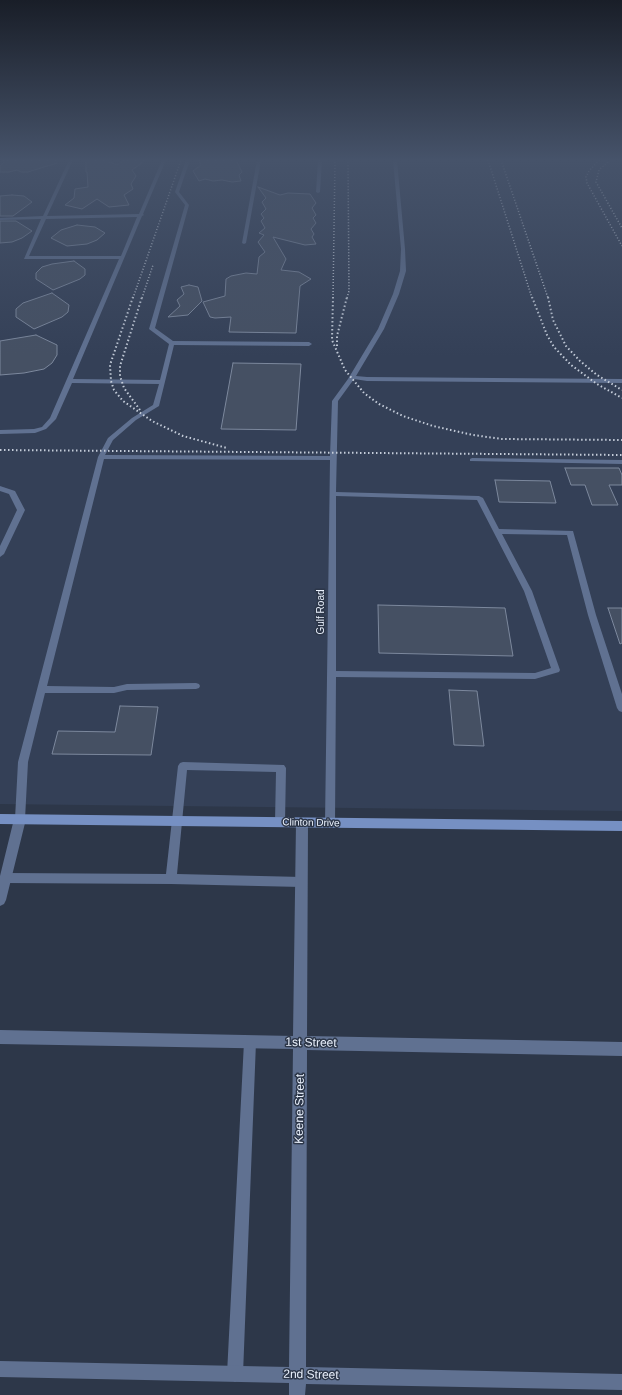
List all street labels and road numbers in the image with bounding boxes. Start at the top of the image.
street label: Gulf Road [315,589,327,635]
street label: Clinton Drive [282,817,340,829]
street label: 1st Street [285,1035,337,1051]
street label: Keene Street [292,1074,308,1144]
street label: 2nd Street [283,1367,339,1383]

